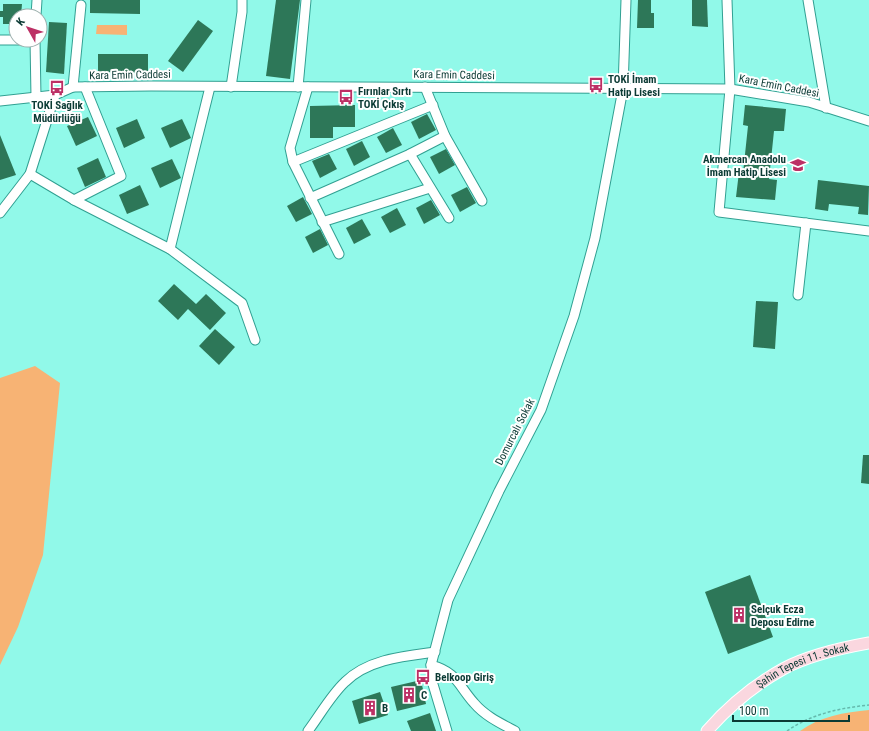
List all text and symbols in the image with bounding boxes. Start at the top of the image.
north arrow [8,8,48,48]
text: K [14,15,28,28]
street label: Kara Emin Caddesi [89,68,171,82]
street label: Kara Emin Caddesi [413,68,495,82]
place label: TOKİ İmam Hatip Lisesi [608,72,660,99]
street label: Kara Emin Caddesi [738,72,820,100]
bus stop icon: TOKİ İmam Hatip Lisesi [587,76,605,94]
bus stop icon: TOKİ Sağlık Müdürlüğü [48,79,66,97]
place label: Fırınlar Sırtı TOKİ Çıkış [358,85,411,111]
bus stop icon: Fırınlar Sırtı TOKİ Çıkış [337,88,355,106]
place label: TOKİ Sağlık Müdürlüğü [31,98,84,125]
place label: Akmercan Anadolu İmam Hatip Lisesi [703,153,786,179]
school or university icon: Akmercan Anadolu İmam Hatip Lisesi [789,156,807,174]
street label: Domurcalı Sokak [493,396,537,467]
place label: Selçuk Ecza Deposu Edirne [751,603,814,629]
building icon: Selçuk Ecza Deposu Edirne [730,606,748,624]
street label: Şahin Tepesi 11. Sokak [753,641,850,691]
bus stop icon: Belkoop Giriş [414,668,432,686]
place label: Belkoop Giriş [435,671,494,684]
building icon: C [400,686,418,704]
place label: C [421,689,427,702]
scale bar [733,697,849,723]
building icon: B [361,699,379,717]
place label: B [382,702,388,715]
text: 100 m [739,704,769,718]

